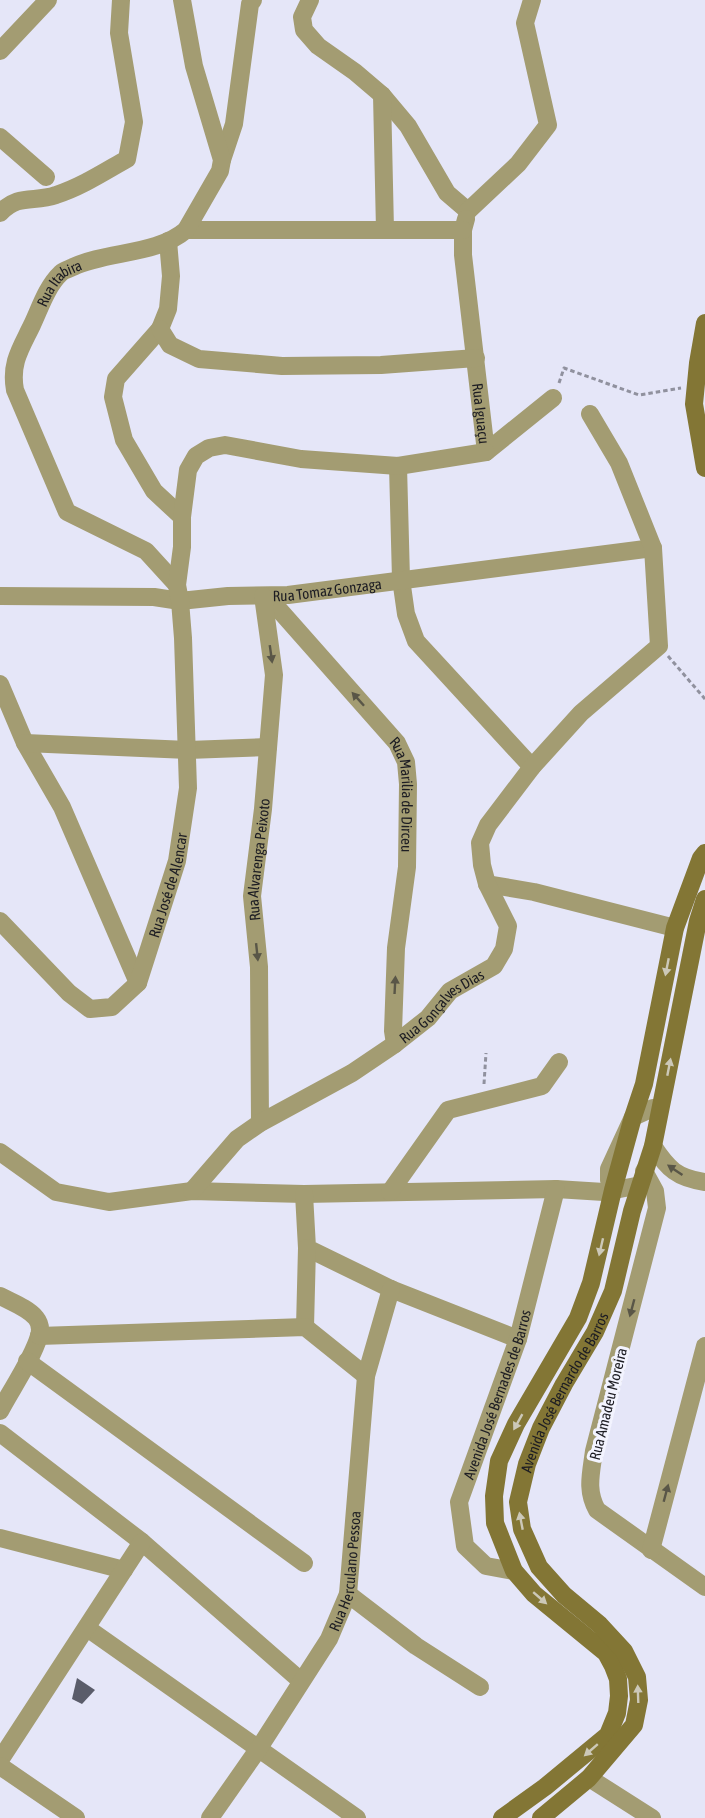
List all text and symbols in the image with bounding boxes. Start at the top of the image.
street label: Rua Itabira [33,256,84,309]
street label: Rua Iguaçu [470,382,493,445]
street label: Rua Tomaz Gonzaga [272,575,383,604]
one-way arrow [267,644,276,663]
one-way arrow [352,692,365,707]
street label: Rua Marilia de Dirceu [387,733,417,852]
street label: Rua Alvarenga Peixoto [243,798,272,922]
street label: Rua José de Alencar [145,831,190,940]
one-way arrow [253,943,262,962]
one-way arrow [662,958,671,977]
street label: Rua Gonçalves Dias [395,965,487,1046]
one-way arrow [390,976,399,995]
one-way arrow [665,1057,674,1076]
one-way arrow [666,1165,683,1176]
one-way arrow [595,1238,605,1256]
one-way arrow [626,1298,636,1317]
street label: Avenida José Bernades de Barros [459,1308,534,1481]
street label: Avenida José Bernardo de Barros [517,1310,611,1474]
street label: Rua Amadeu Moreira [586,1346,630,1462]
one-way arrow [513,1414,523,1431]
one-way arrow [662,1484,671,1502]
street label: Rua Herculano Pessoa [325,1510,363,1633]
one-way arrow [516,1511,525,1530]
one-way arrow [532,1592,547,1605]
one-way arrow [633,1685,642,1704]
one-way arrow [584,1743,599,1756]

